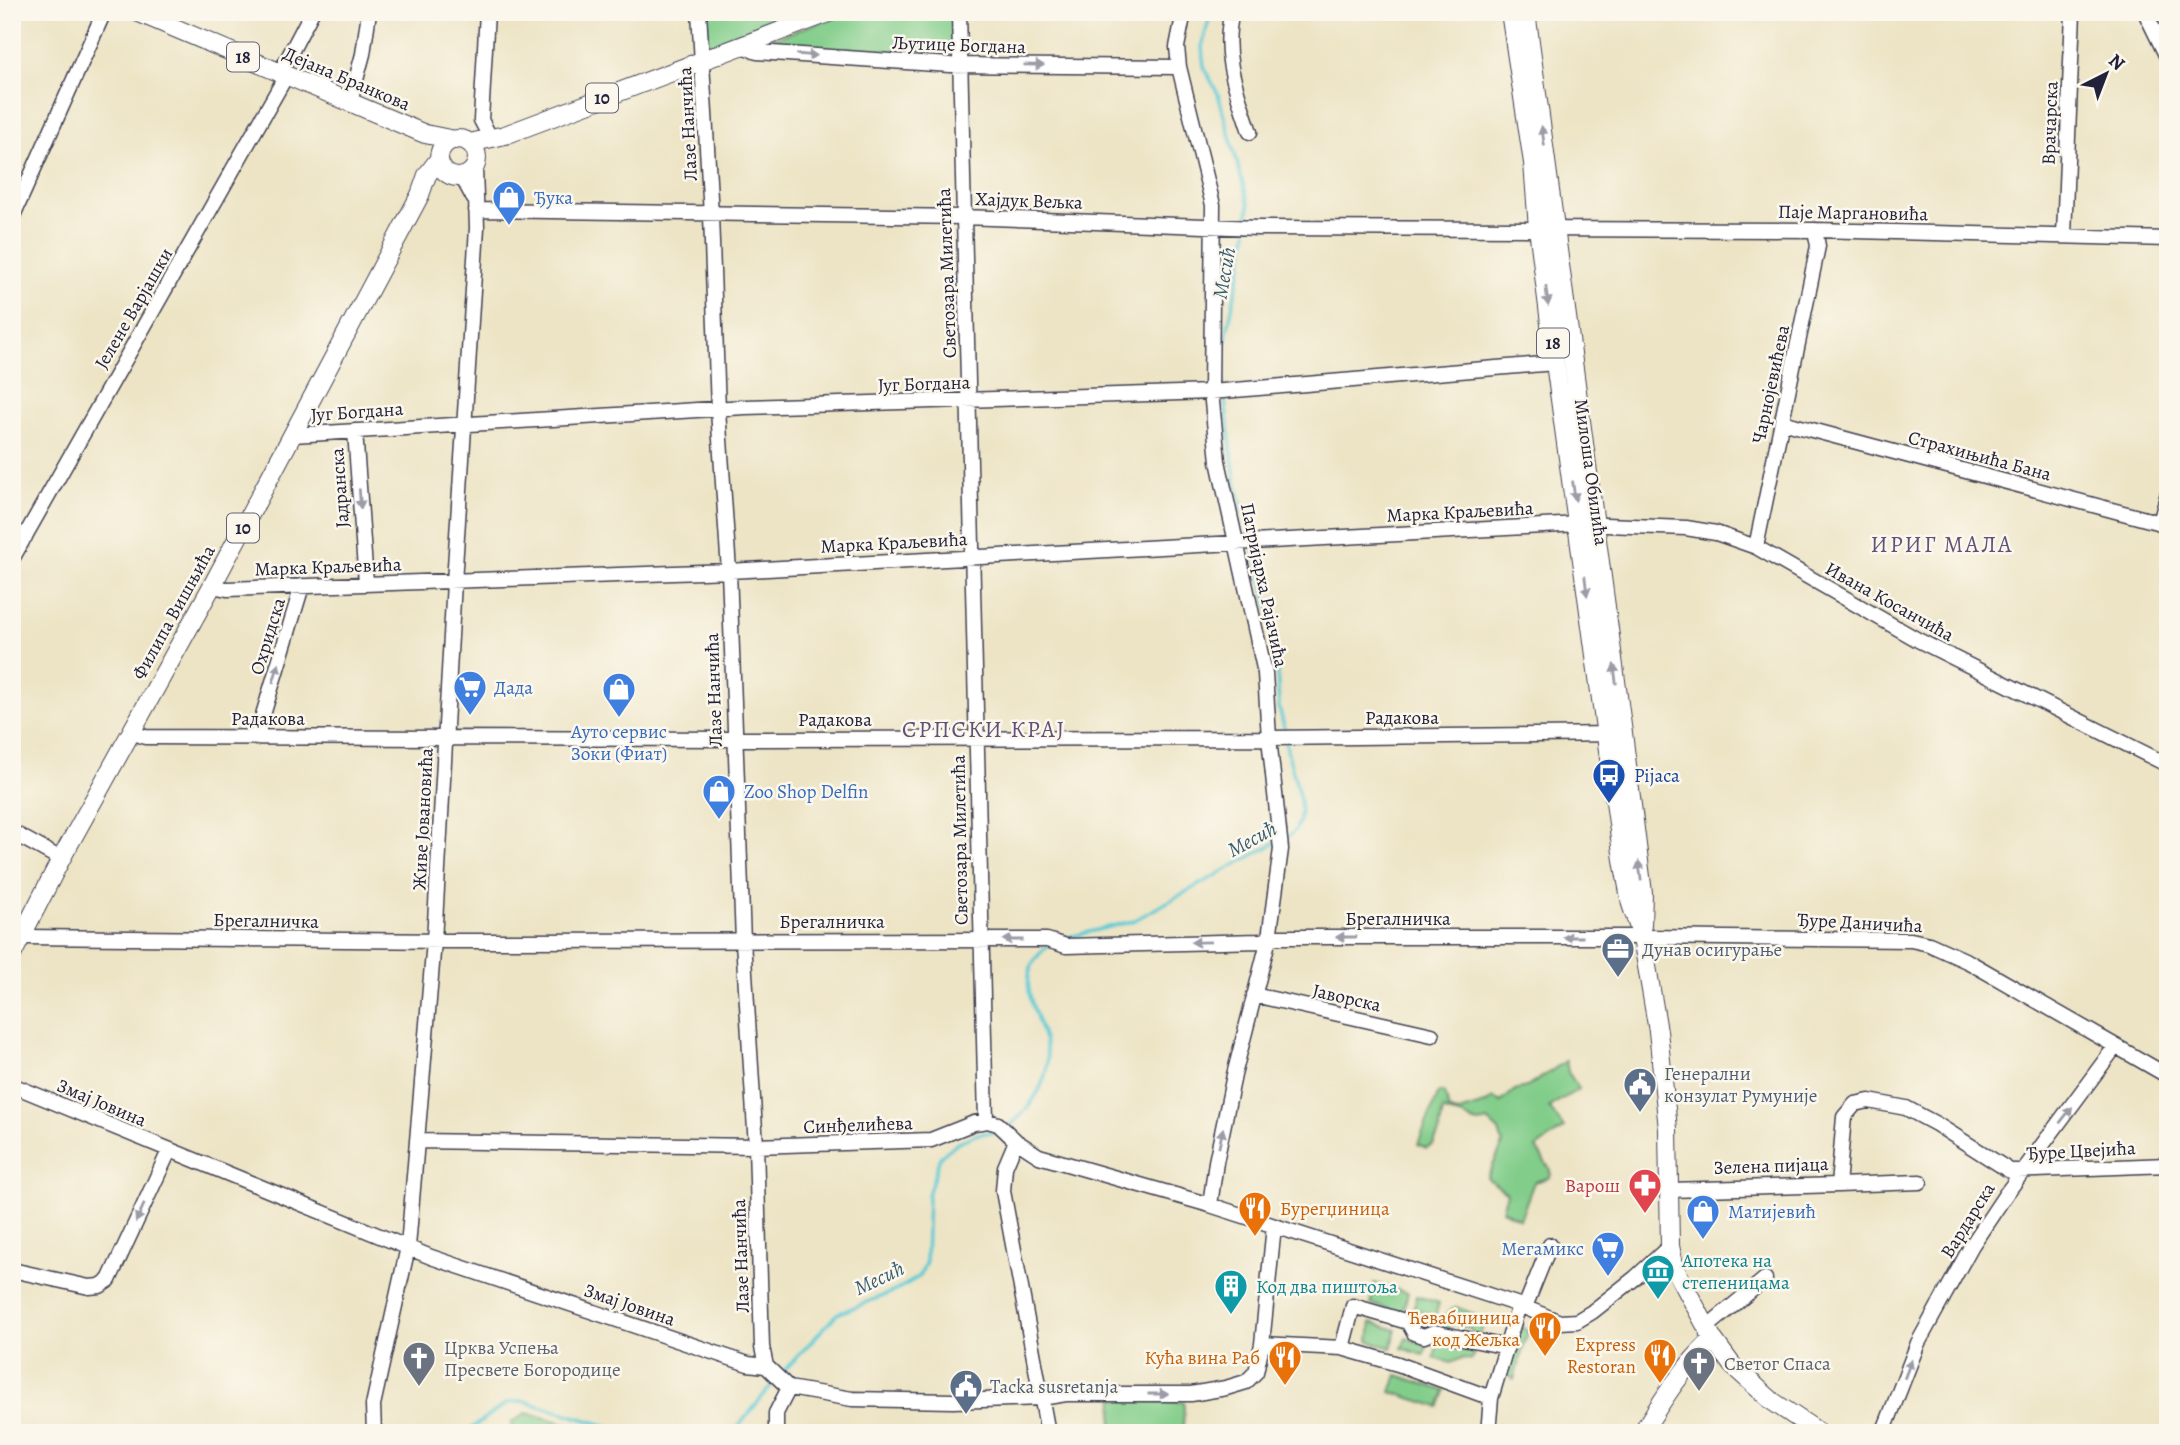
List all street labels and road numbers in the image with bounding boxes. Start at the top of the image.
street label: Љутице Богдана [891,30,1027,60]
street label: Дејана Бранкова [279,40,414,118]
road number: 18 [227,42,259,72]
street label: Лазе Нанчића [672,66,704,182]
street label: Врачарска [2036,80,2064,166]
road number: 10 [586,84,618,113]
street label: Хајдук Вељка [975,186,1083,216]
street label: Светозара Милетића [931,187,963,359]
street label: Паје Маргановића [1778,199,1929,227]
street label: Јелене Варјашки [89,243,179,374]
street label: Чарнојевићева [1746,322,1796,446]
road number: 18 [1537,328,1569,358]
street label: Југ Богдана [877,369,971,399]
street label: Југ Богдана [310,396,404,428]
street label: Милоша Обилића [1568,397,1614,547]
street label: Страхињића Бана [1905,424,2054,488]
street label: Јадранска [324,447,356,529]
street label: Марка Краљевића [1386,495,1534,529]
street label: Патријарха Рајачића [1234,501,1294,670]
road number: 10 [227,514,259,542]
street label: Марка Краљевића [820,526,968,560]
street label: Филипа Вишњића [126,540,222,684]
street label: Марка Краљевића [254,551,402,583]
street label: Ивана Косанчића [1820,556,1959,648]
street label: Охридска [244,594,292,678]
street label: Лазе Нанчића [699,632,729,748]
street label: Радакова [1365,705,1439,731]
street label: Радакова [231,706,305,732]
street label: Радакова [798,707,872,733]
street label: Живе Јовановића [406,747,440,891]
street label: Светозара Милетића [946,754,974,925]
street label: Брегалничка [1345,906,1451,932]
street label: Брегалничка [213,907,319,935]
street label: Ђуре Даничића [1797,907,1923,939]
street label: Брегалничка [779,909,885,935]
street label: Јаворска [1310,977,1384,1019]
street label: Змај Јовина [53,1072,151,1134]
street label: Синђелићева [803,1110,914,1140]
street label: Ђуре Цвејића [2026,1135,2136,1167]
street label: Зелена пијаца [1713,1151,1829,1181]
street label: Вардарска [1934,1178,2001,1263]
street label: Лазе Нанчића [726,1198,756,1314]
street label: Змај Јовина [581,1277,679,1333]

